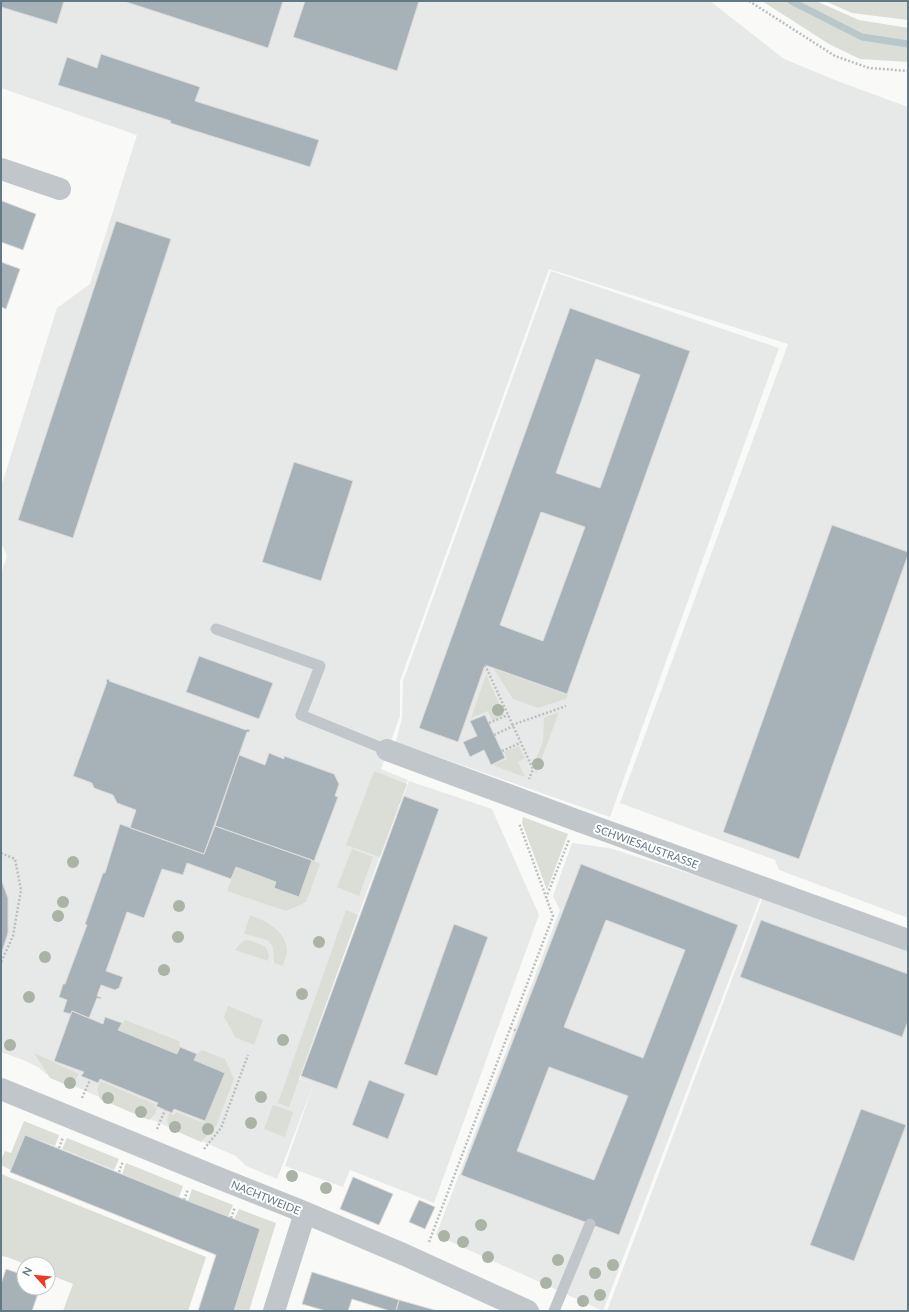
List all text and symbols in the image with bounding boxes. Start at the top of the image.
street label: SCHWIESAUSTRASSE [594,821,700,871]
street label: NACHTWEIDE [230,1177,302,1217]
north arrow [16,1256,56,1296]
text: N [19,1265,34,1278]

